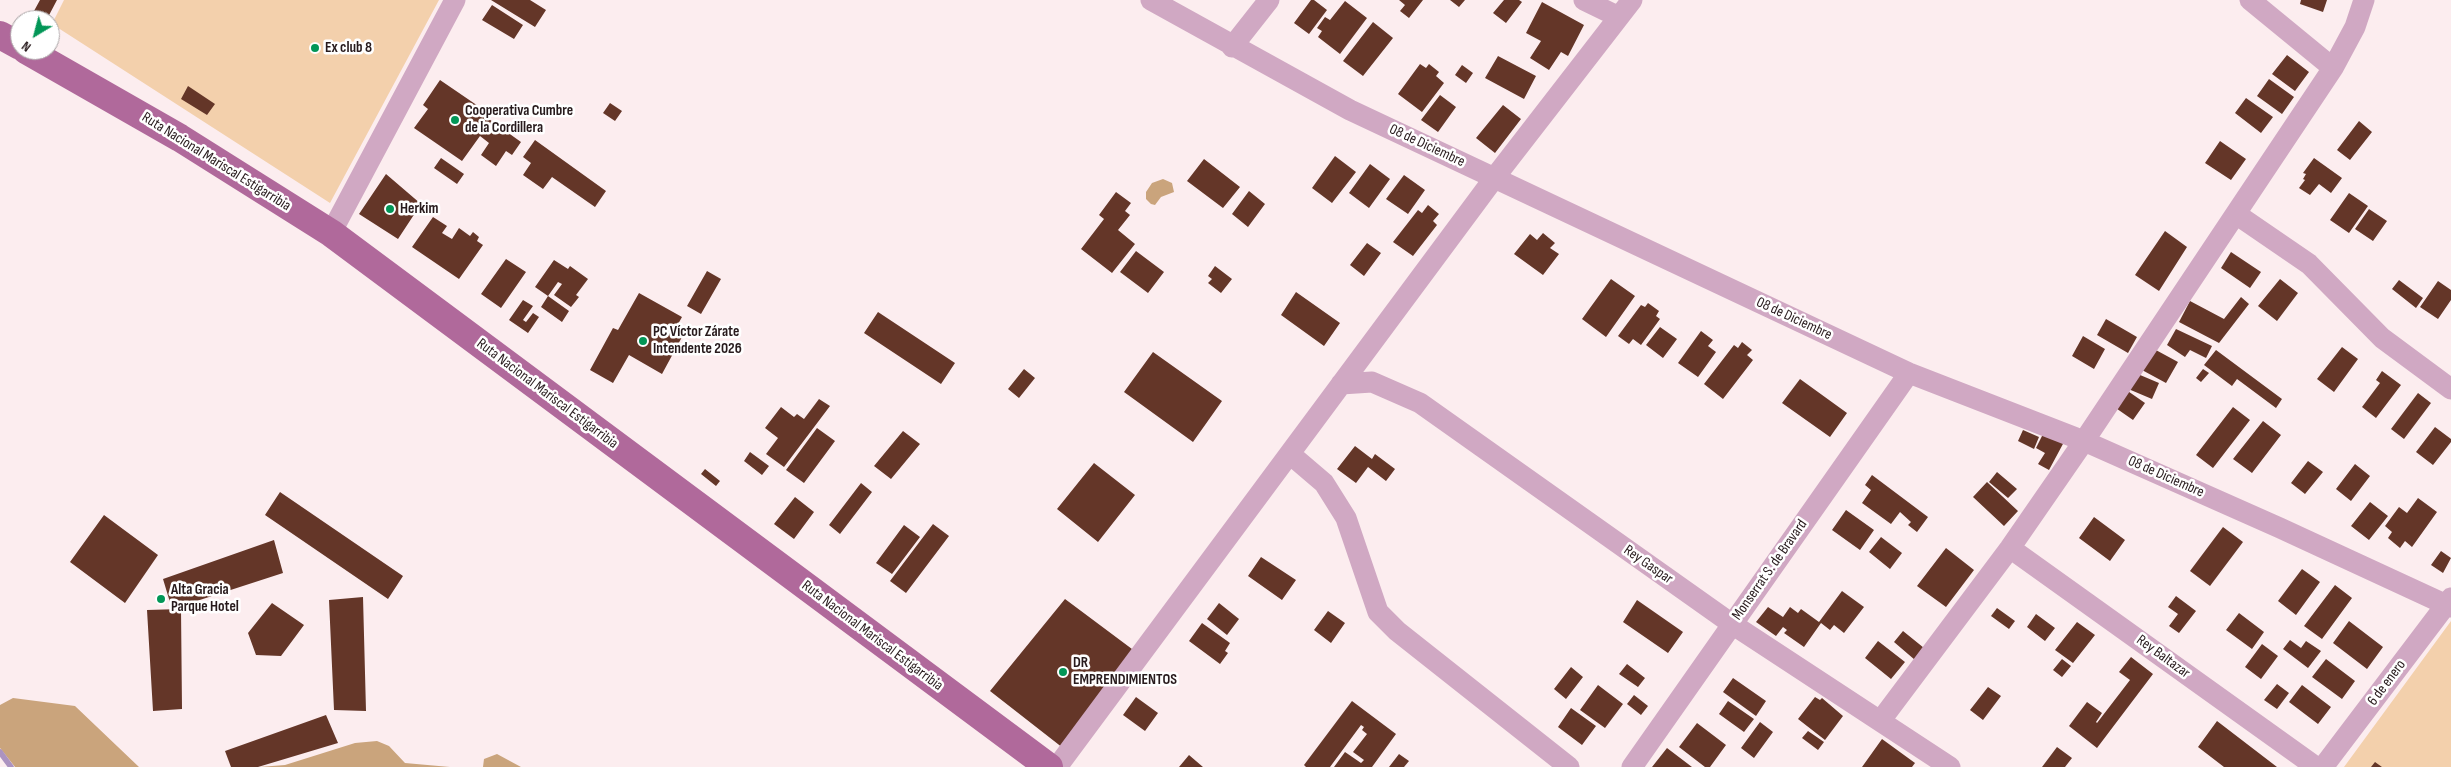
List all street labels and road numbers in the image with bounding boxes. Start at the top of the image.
street label: Ruta Nacional Mariscal Estigarribia [138,109,294,215]
street label: 08 de Diciembre [1386,121,1468,171]
street label: 08 de Diciembre [1753,294,1835,344]
street label: Ruta Nacional Mariscal Estigarribia [473,335,621,453]
street label: 08 de Diciembre [2125,452,2207,502]
street label: Monserrat S. de Bravard [1729,516,1811,624]
street label: Rey Gaspar [1620,542,1676,588]
street label: Ruta Nacional Mariscal Estigarribia [798,577,946,695]
street label: Rey Baltazar [2133,632,2193,682]
street label: 6 de enero [2364,657,2410,709]

